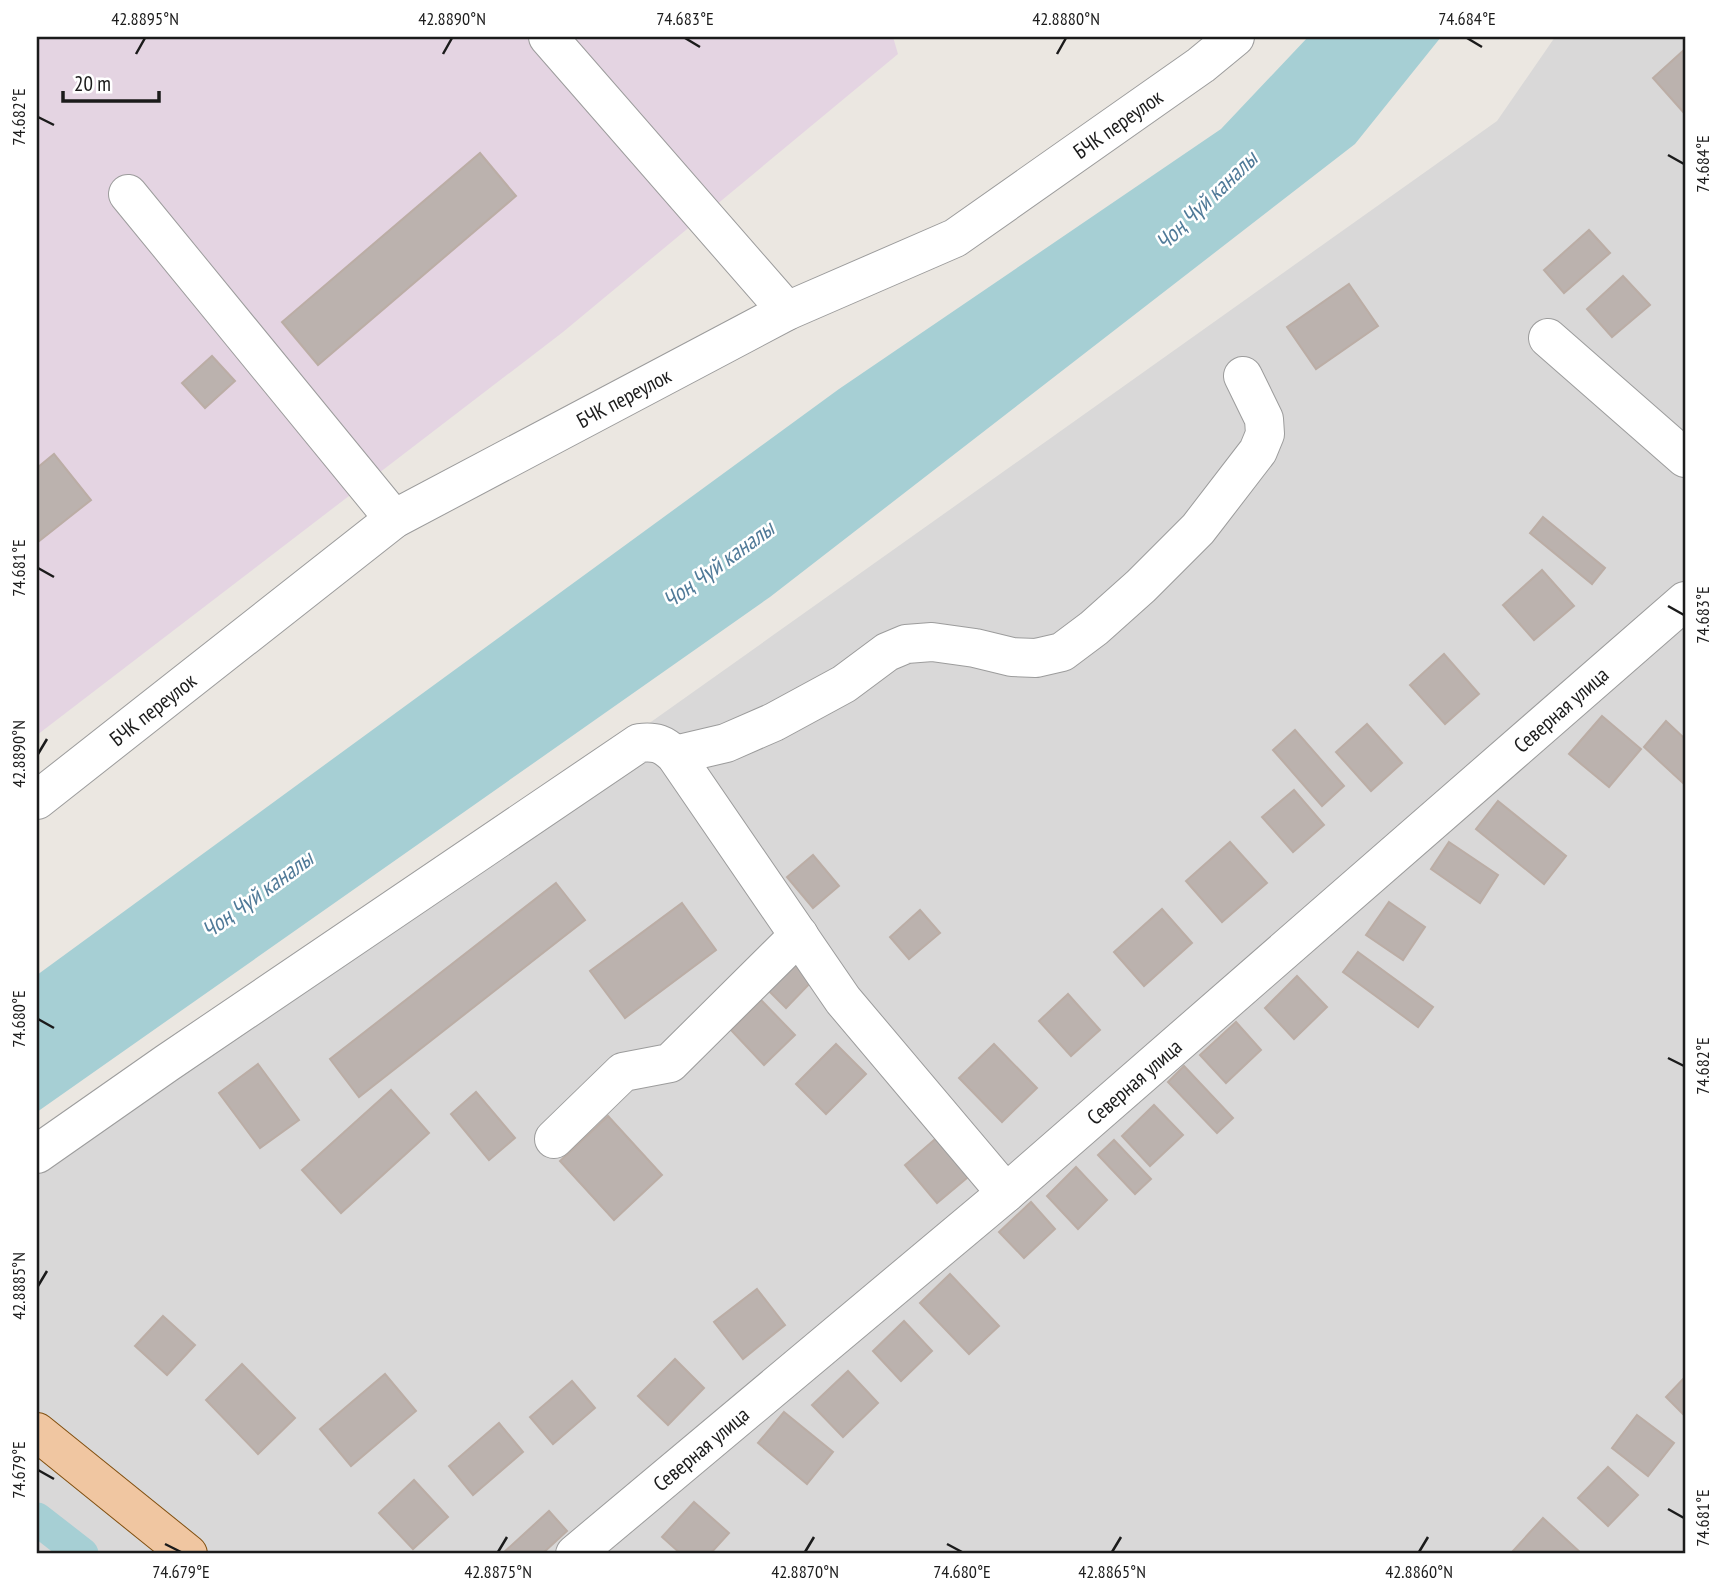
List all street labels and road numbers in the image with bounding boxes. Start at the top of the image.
street label: БЧК переулок [1068,83,1168,164]
street label: БЧК переулок [572,361,675,434]
street label: Северная улица [1508,661,1614,758]
street label: БЧК переулок [104,667,201,752]
street label: Северная улица [1081,1033,1187,1130]
street label: Северная улица [647,1401,754,1497]

